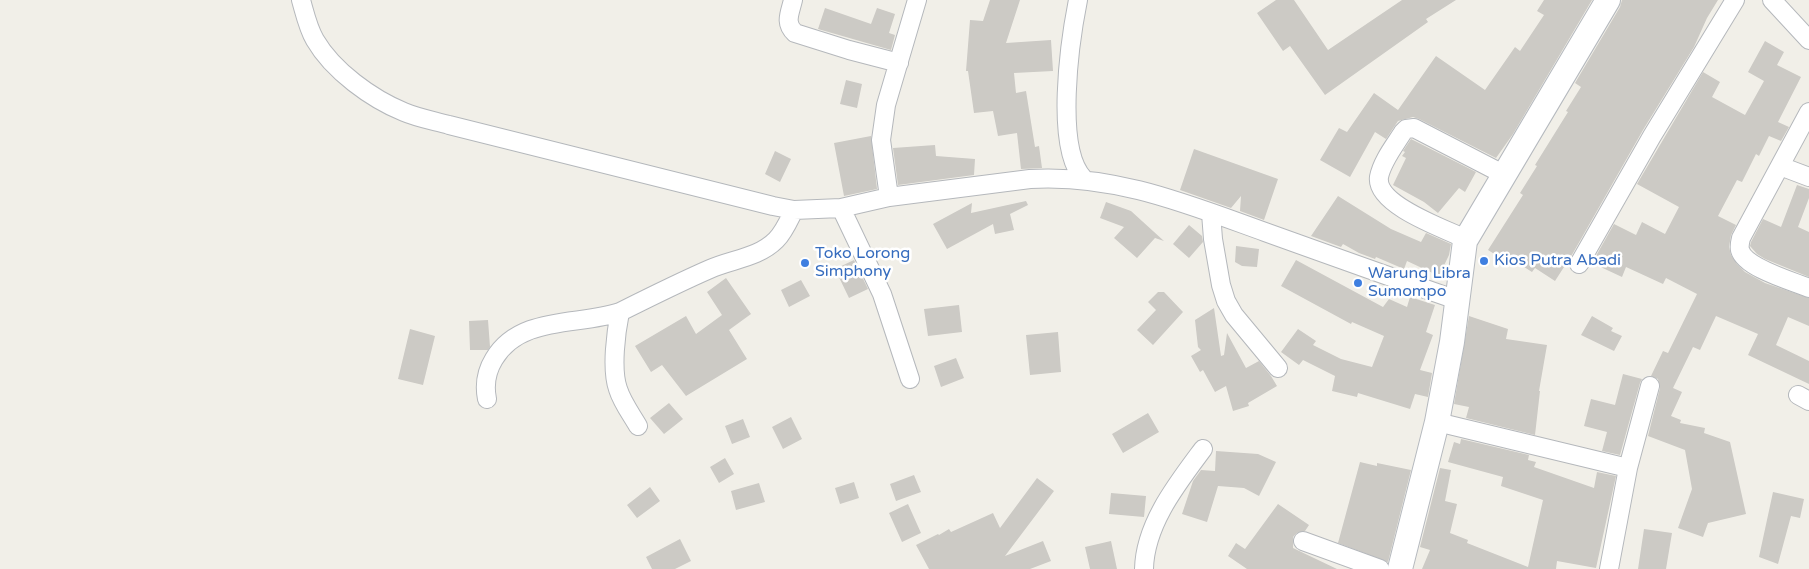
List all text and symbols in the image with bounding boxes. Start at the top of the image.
place label: Toko Lorong Simphony [815,244,910,282]
place label: Kios Putra Abadi [1494,251,1621,271]
marker: Kios Putra Abadi [1478,255,1490,267]
marker: Toko Lorong Simphony [799,257,811,269]
place label: Warung Libra Sumompo [1368,264,1471,302]
marker: Warung Libra Sumompo [1352,277,1364,289]

